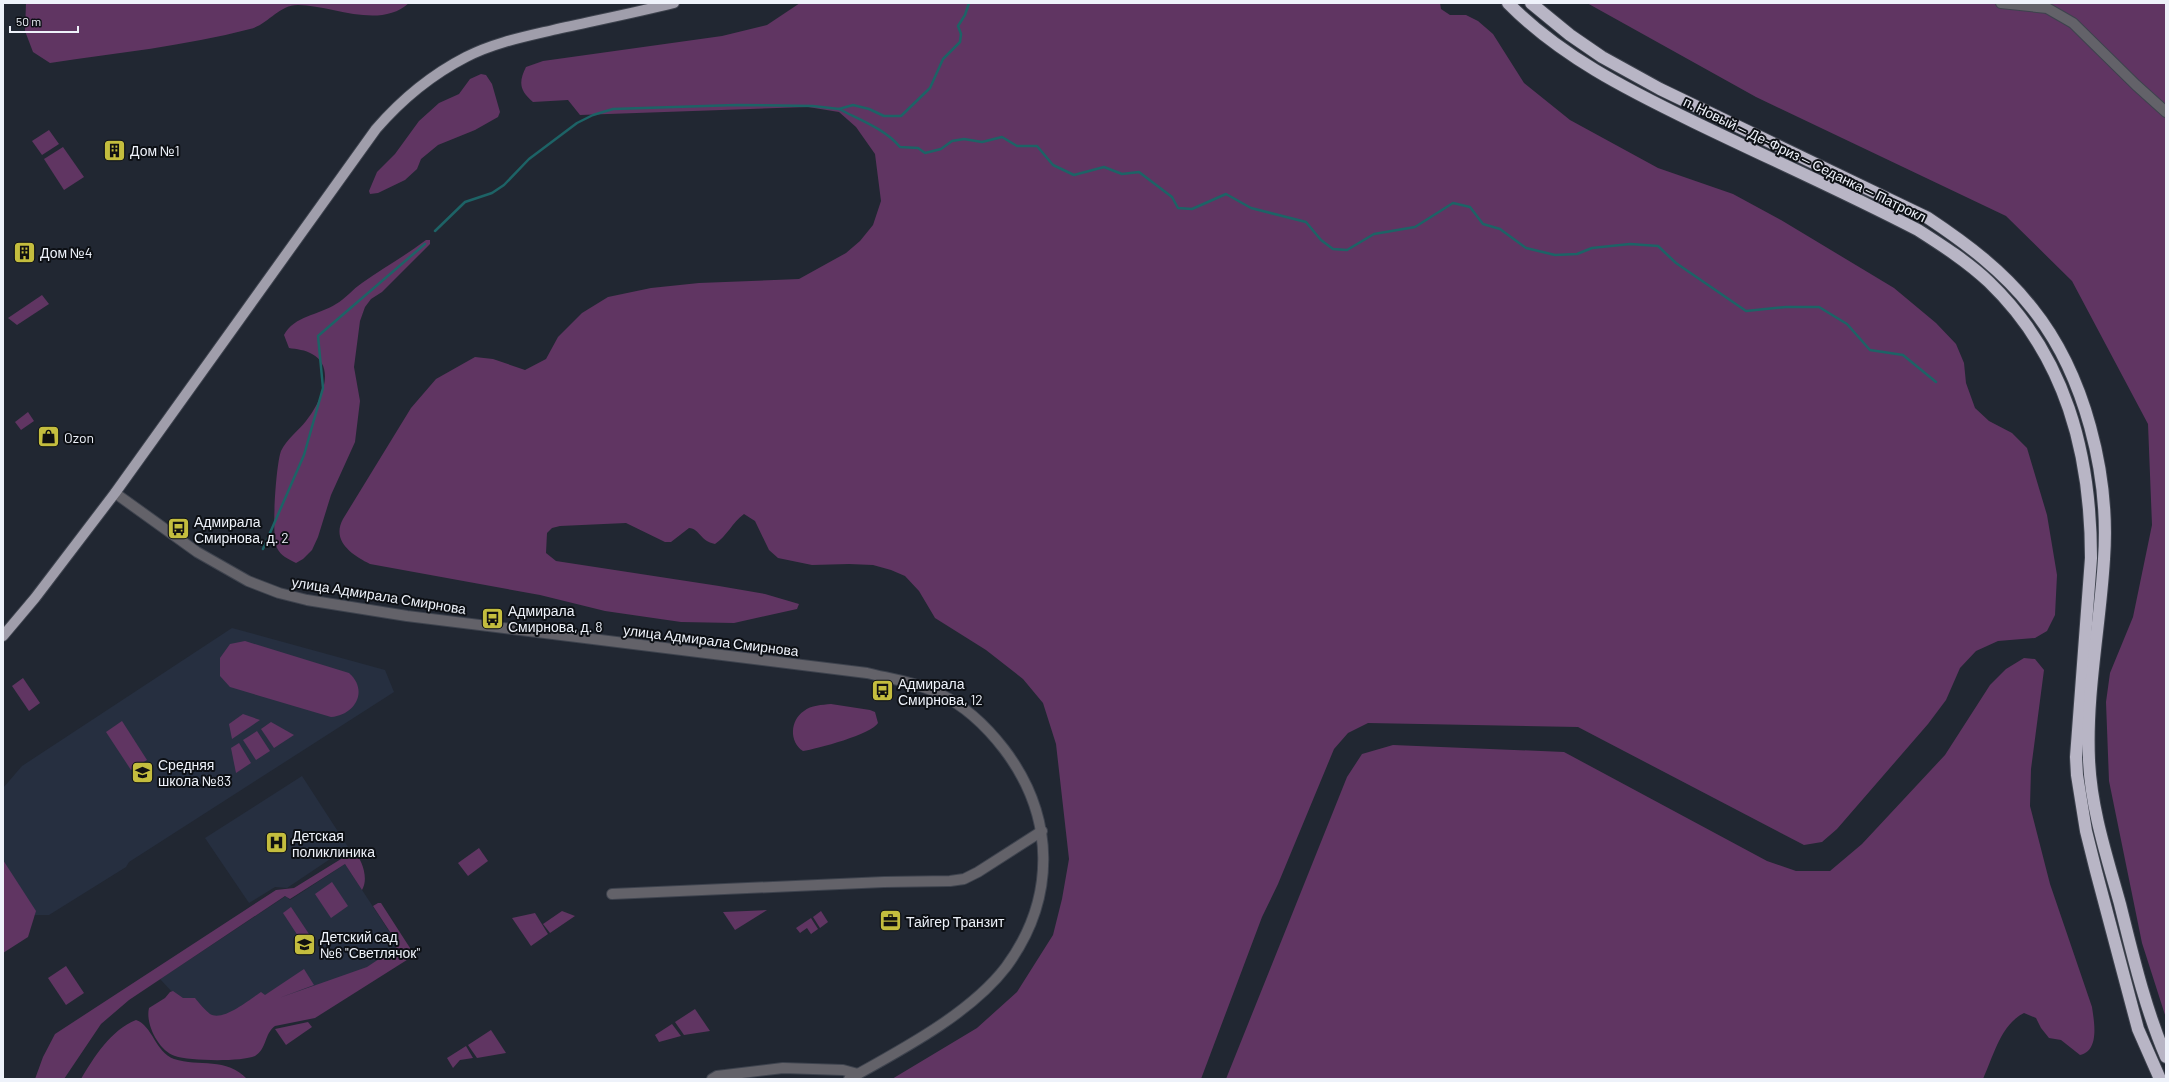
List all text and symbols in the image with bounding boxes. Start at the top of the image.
scale bar [10,8,78,34]
text: 50 m [16,14,41,28]
street label: п. Новый — Де-Фриз — Седанка — Патрокл [1681,93,1929,225]
building icon: Дом №1 [102,137,128,163]
place label: Дом №1 [130,142,180,159]
building icon: Дом №4 [11,239,37,265]
place label: Дом №4 [40,244,93,261]
shop icon: Ozon [36,424,62,450]
place label: Ozon [64,429,94,446]
place label: Адмирала Смирнова, д. 2 [194,513,289,546]
bus stop icon: Адмирала Смирнова, д. 2 [165,516,191,542]
street label: улица Адмирала Смирнова [291,573,468,617]
place label: Адмирала Смирнова, д. 8 [508,602,603,635]
bus stop icon: Адмирала Смирнова, д. 8 [479,605,505,631]
street label: улица Адмирала Смирнова [622,621,800,659]
place label: Адмирала Смирнова, 12 [898,675,983,708]
bus stop icon: Адмирала Смирнова, 12 [870,678,896,704]
place label: Средняя школа №83 [158,756,231,789]
school or university icon: Средняя школа №83 [130,759,156,785]
place label: Детская поликлиника [292,827,375,860]
hospital icon: Детская поликлиника [263,830,289,856]
office icon: Тайгер Транзит [877,908,903,934]
place label: Тайгер Транзит [906,913,1005,930]
place label: Детский сад №6 "Светлячок" [320,928,420,961]
school or university icon: Детский сад №6 "Светлячок" [292,931,318,957]

